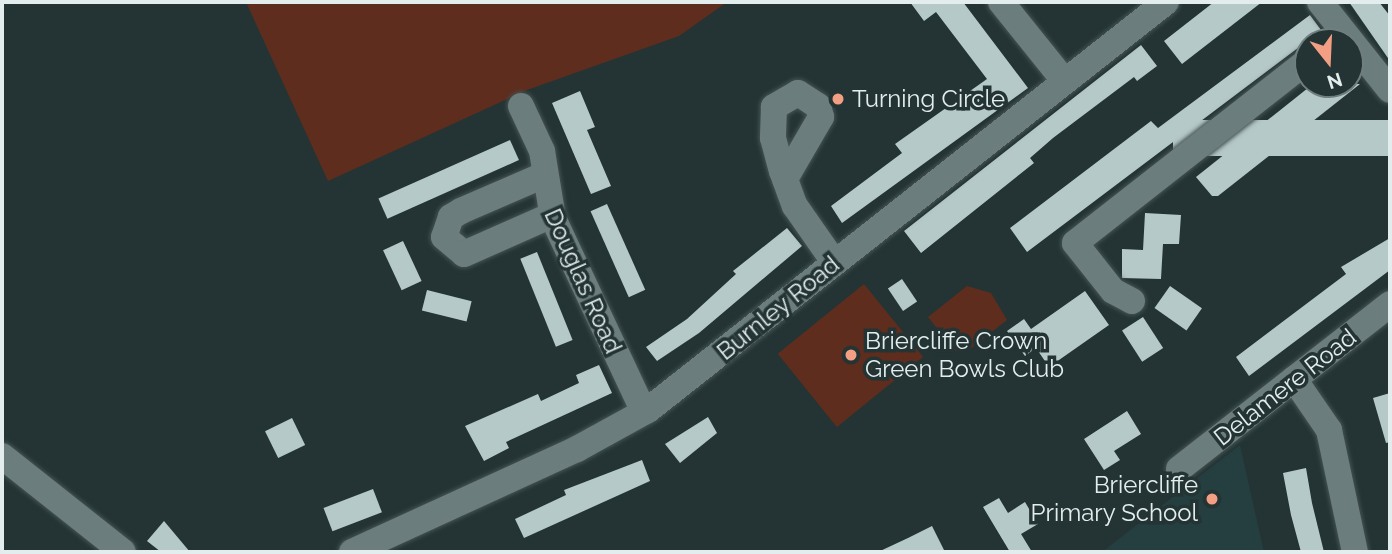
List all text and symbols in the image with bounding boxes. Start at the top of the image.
north arrow [1294,28,1364,98]
text: N [1325,68,1345,94]
place label: Turning Circle [852,85,1005,113]
marker: Turning Circle [830,91,846,107]
street label: Douglas Road [538,204,628,358]
street label: Burnley Road [711,250,845,366]
street label: Delamere Road [1208,322,1362,452]
place label: Briercliffe Crown Green Bowls Club [865,327,1064,383]
marker: Briercliffe Crown Green Bowls Club [843,347,859,363]
place label: Briercliffe Primary School [1030,471,1198,527]
marker: Briercliffe Primary School [1204,491,1220,507]

